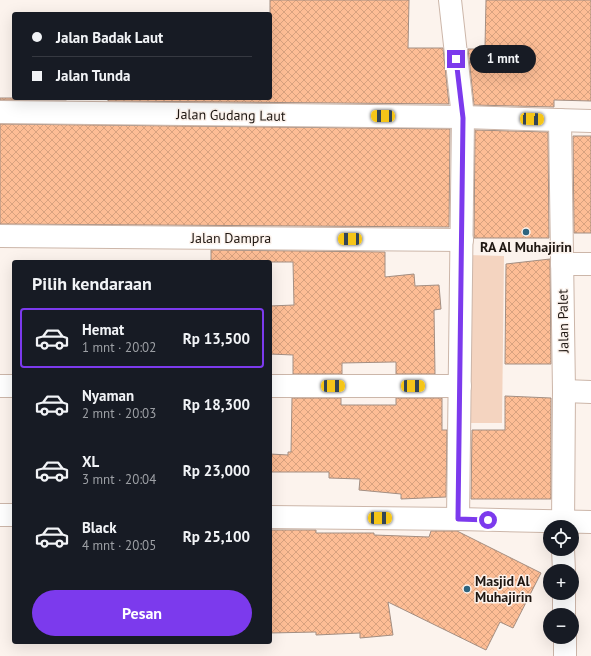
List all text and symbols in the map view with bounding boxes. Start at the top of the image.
text: Jalan Badak Laut [56,28,163,47]
callout: 1 mnt [470,45,536,73]
route end [447,50,465,68]
text: 1 mnt [487,50,519,67]
text: Jalan Tunda [56,66,130,85]
street label: Jalan Gudang Laut [175,105,286,125]
car [371,110,395,122]
car [520,113,544,125]
marker: RA Al Muhajirin [521,227,531,237]
street label: Jalan Dampra [190,229,271,247]
car [338,233,362,245]
place label: RA Al Muhajirin [480,238,572,256]
text: Pilih kendaraan [32,272,152,295]
street label: Jalan Palet [553,289,573,354]
icon: car [34,320,70,356]
text: Hemat [82,320,124,339]
text: Rp 13,500 [183,329,250,348]
text: 1 mnt · 20:02 [82,339,156,356]
car [321,380,345,392]
car [401,380,425,392]
icon: car [34,386,70,422]
text: Nyaman [82,386,134,405]
text: Rp 18,300 [183,395,250,414]
text: 2 mnt · 20:03 [82,405,156,422]
icon: car [34,452,70,488]
text: XL [82,452,99,471]
text: Rp 23,000 [183,461,250,480]
text: 3 mnt · 20:04 [82,471,156,488]
route start [479,511,497,529]
car [368,512,392,524]
icon: car [34,518,70,554]
text: Black [82,518,117,537]
map controls [543,520,579,644]
button: locate [543,520,579,556]
text: Rp 25,100 [183,527,250,546]
text: 4 mnt · 20:05 [82,537,156,554]
button: + [543,564,579,600]
place label: Masjid Al Muhajirin [475,572,532,606]
marker: Masjid Al Muhajirin [462,584,472,594]
button: Pesan [32,590,252,636]
button: − [543,608,579,644]

